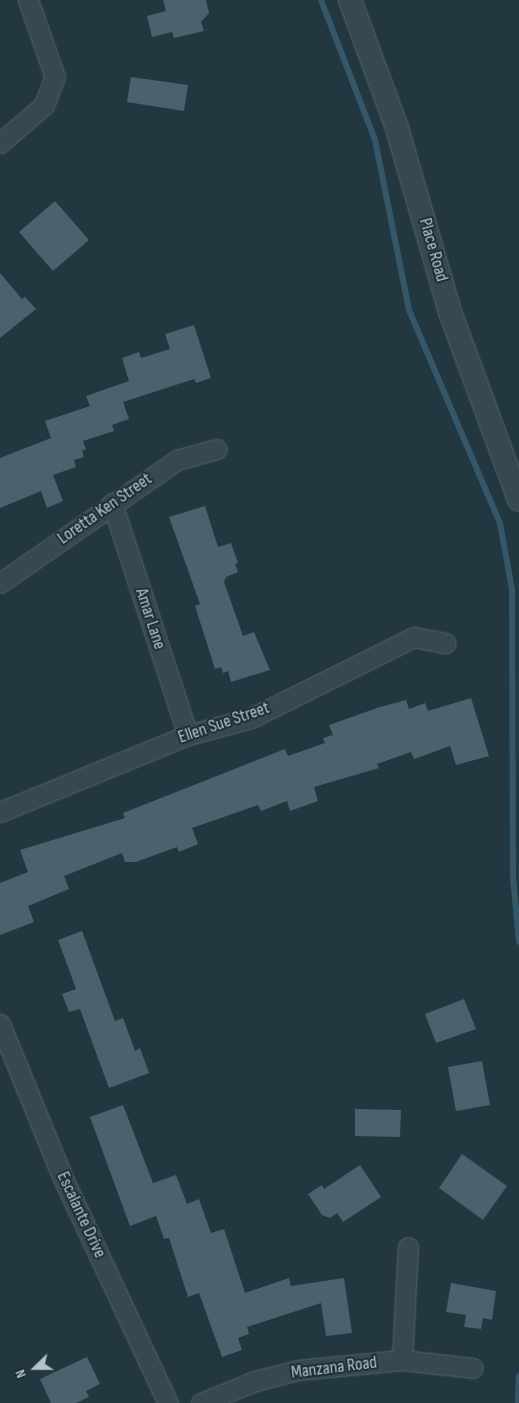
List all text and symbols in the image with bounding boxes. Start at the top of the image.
street label: Place Road [414,216,452,284]
street label: Loretta Ken Street [54,469,156,549]
street label: Amar Lane [130,586,170,652]
street label: Ellen Sue Street [175,697,273,749]
street label: Escalante Drive [52,1168,110,1262]
north arrow [10,1343,60,1393]
street label: Manzana Road [290,1352,378,1384]
text: N [11,1367,30,1380]

